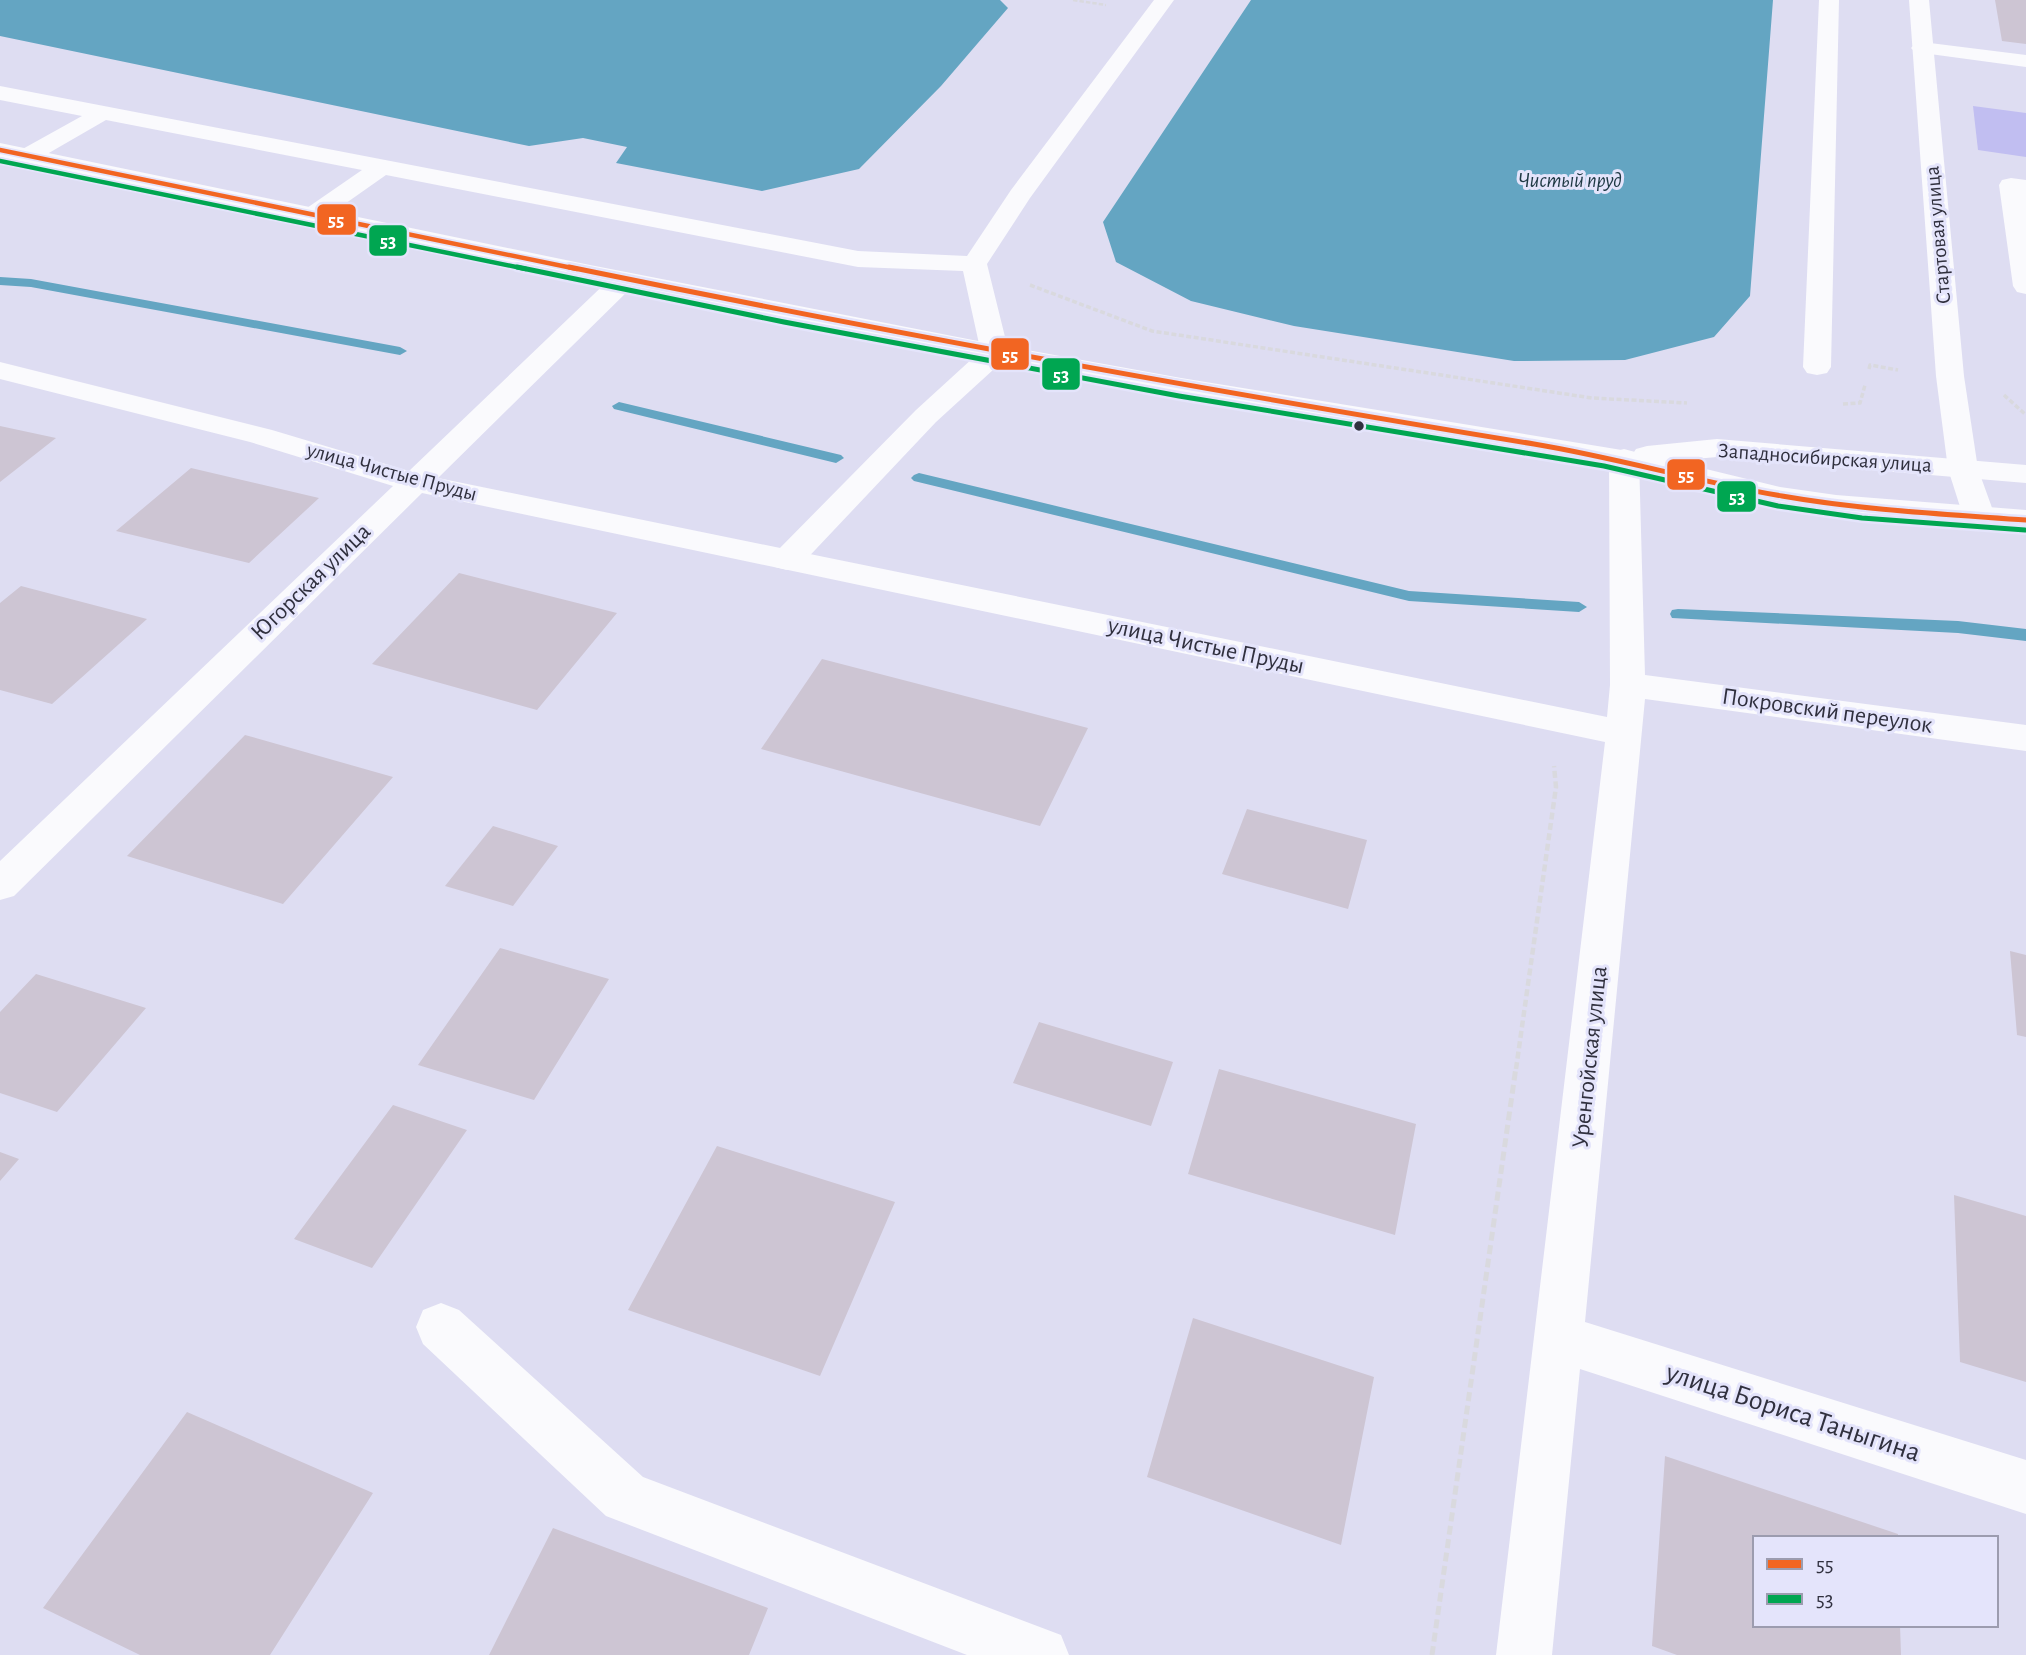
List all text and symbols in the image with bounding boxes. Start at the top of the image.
street label: Стартовая улица [1921,165,1955,305]
water label: Чистый пруд [1518,170,1622,192]
line badge: 55 [316,203,357,236]
text: 55 [328,211,344,230]
line badge: 53 [368,224,408,257]
text: 53 [380,232,396,251]
line badge: 55 [990,337,1030,371]
text: 55 [1002,346,1018,365]
line badge: 53 [1041,357,1081,391]
text: 53 [1053,366,1069,385]
unlabelled marker [1352,419,1366,433]
street label: улица Чистые Пруды [304,439,479,505]
street label: Западносибирская улица [1718,440,1933,476]
line badge: 55 [1666,458,1706,491]
text: 55 [1678,466,1694,485]
line badge: 53 [1716,480,1757,513]
text: 53 [1729,488,1745,507]
street label: Югорская улица [247,519,375,645]
street label: улица Чистые Пруды [1105,613,1306,679]
street label: Покровский переулок [1720,684,1934,738]
street label: Уренгойская улица [1569,965,1611,1149]
street label: улица Бориса Таныгина [1661,1358,1924,1467]
legend [1753,1536,1998,1627]
text: 55 [1816,1554,1834,1575]
text: 53 [1816,1589,1833,1610]

